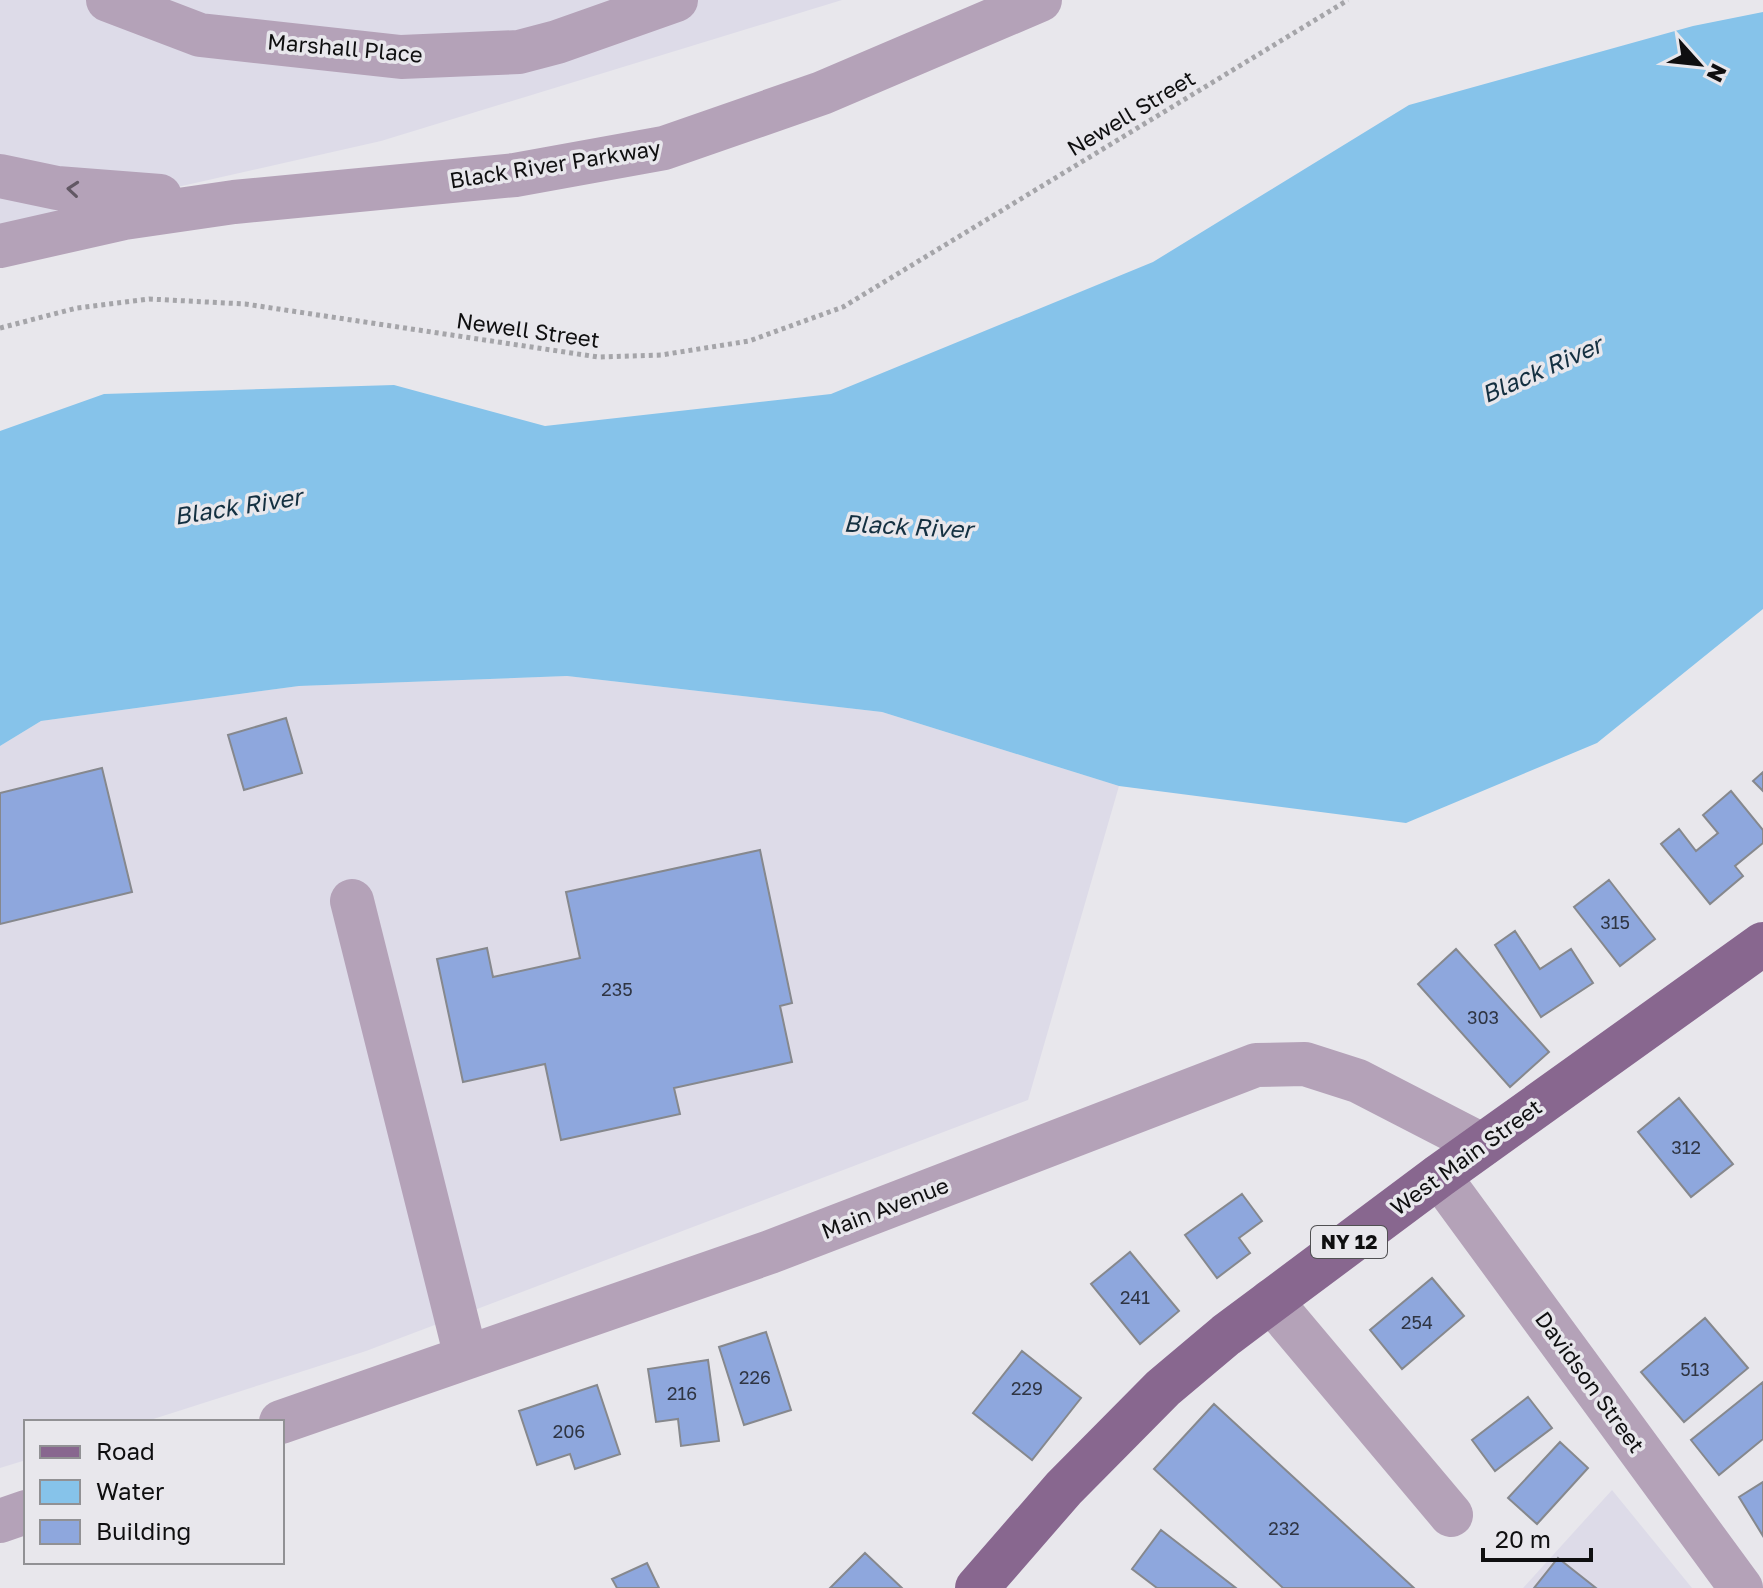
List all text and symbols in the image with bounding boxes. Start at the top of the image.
north arrow [1659,24,1739,104]
street label: Marshall Place [266,27,424,68]
text: N [1701,60,1733,87]
street label: Newell Street [1062,64,1200,161]
street label: Black River Parkway [447,133,662,194]
one-way arrow [66,181,79,198]
street label: Newell Street [455,306,601,353]
water label: Black River [1477,328,1610,408]
water label: Black River [172,481,307,530]
water label: Black River [843,508,977,544]
house number: 315 [1600,911,1630,933]
house number: 235 [601,978,633,1000]
house number: 303 [1467,1006,1499,1028]
street label: West Main Street [1385,1093,1547,1221]
house number: 312 [1671,1136,1701,1158]
street label: Main Avenue [817,1171,952,1244]
road number: NY 12 [1311,1226,1387,1258]
house number: 241 [1120,1286,1150,1308]
street label: Davidson Street [1530,1306,1651,1458]
house number: 254 [1401,1311,1433,1333]
house number: 513 [1680,1358,1710,1380]
house number: 226 [739,1366,771,1388]
house number: 229 [1011,1377,1043,1399]
house number: 216 [667,1382,697,1404]
legend [24,1420,284,1564]
house number: 206 [553,1420,585,1442]
text: Road [96,1436,155,1465]
text: Water [96,1476,164,1505]
scale bar [1483,1512,1591,1562]
text: Building [96,1516,191,1545]
house number: 232 [1268,1517,1300,1539]
text: 20 m [1495,1524,1551,1553]

